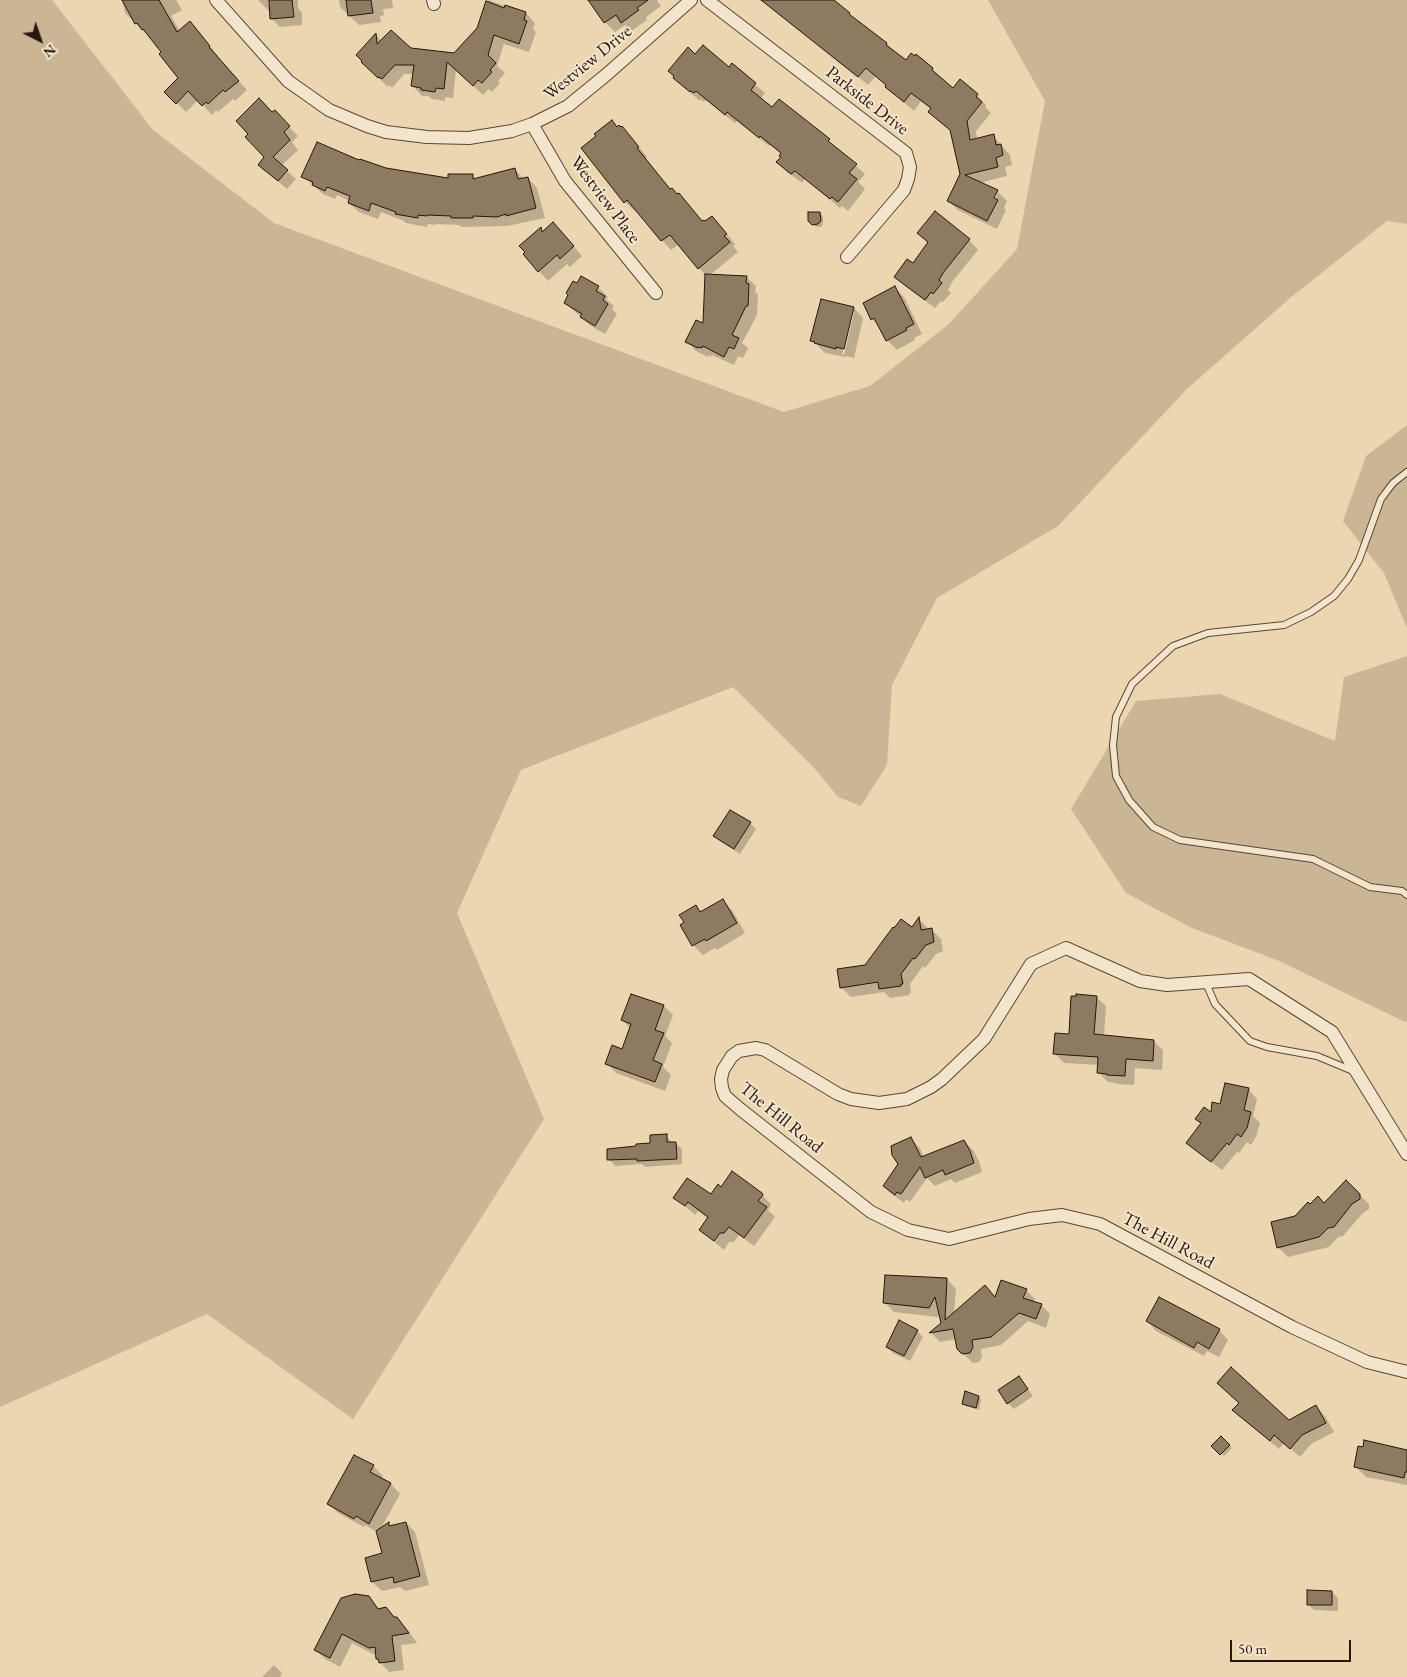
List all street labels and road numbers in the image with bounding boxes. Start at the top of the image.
street label: Westview Drive [540,21,636,105]
street label: Parkside Drive [821,62,913,140]
street label: Westview Place [565,152,645,248]
street label: The Hill Road [735,1078,827,1158]
street label: The Hill Road [1118,1208,1218,1274]

